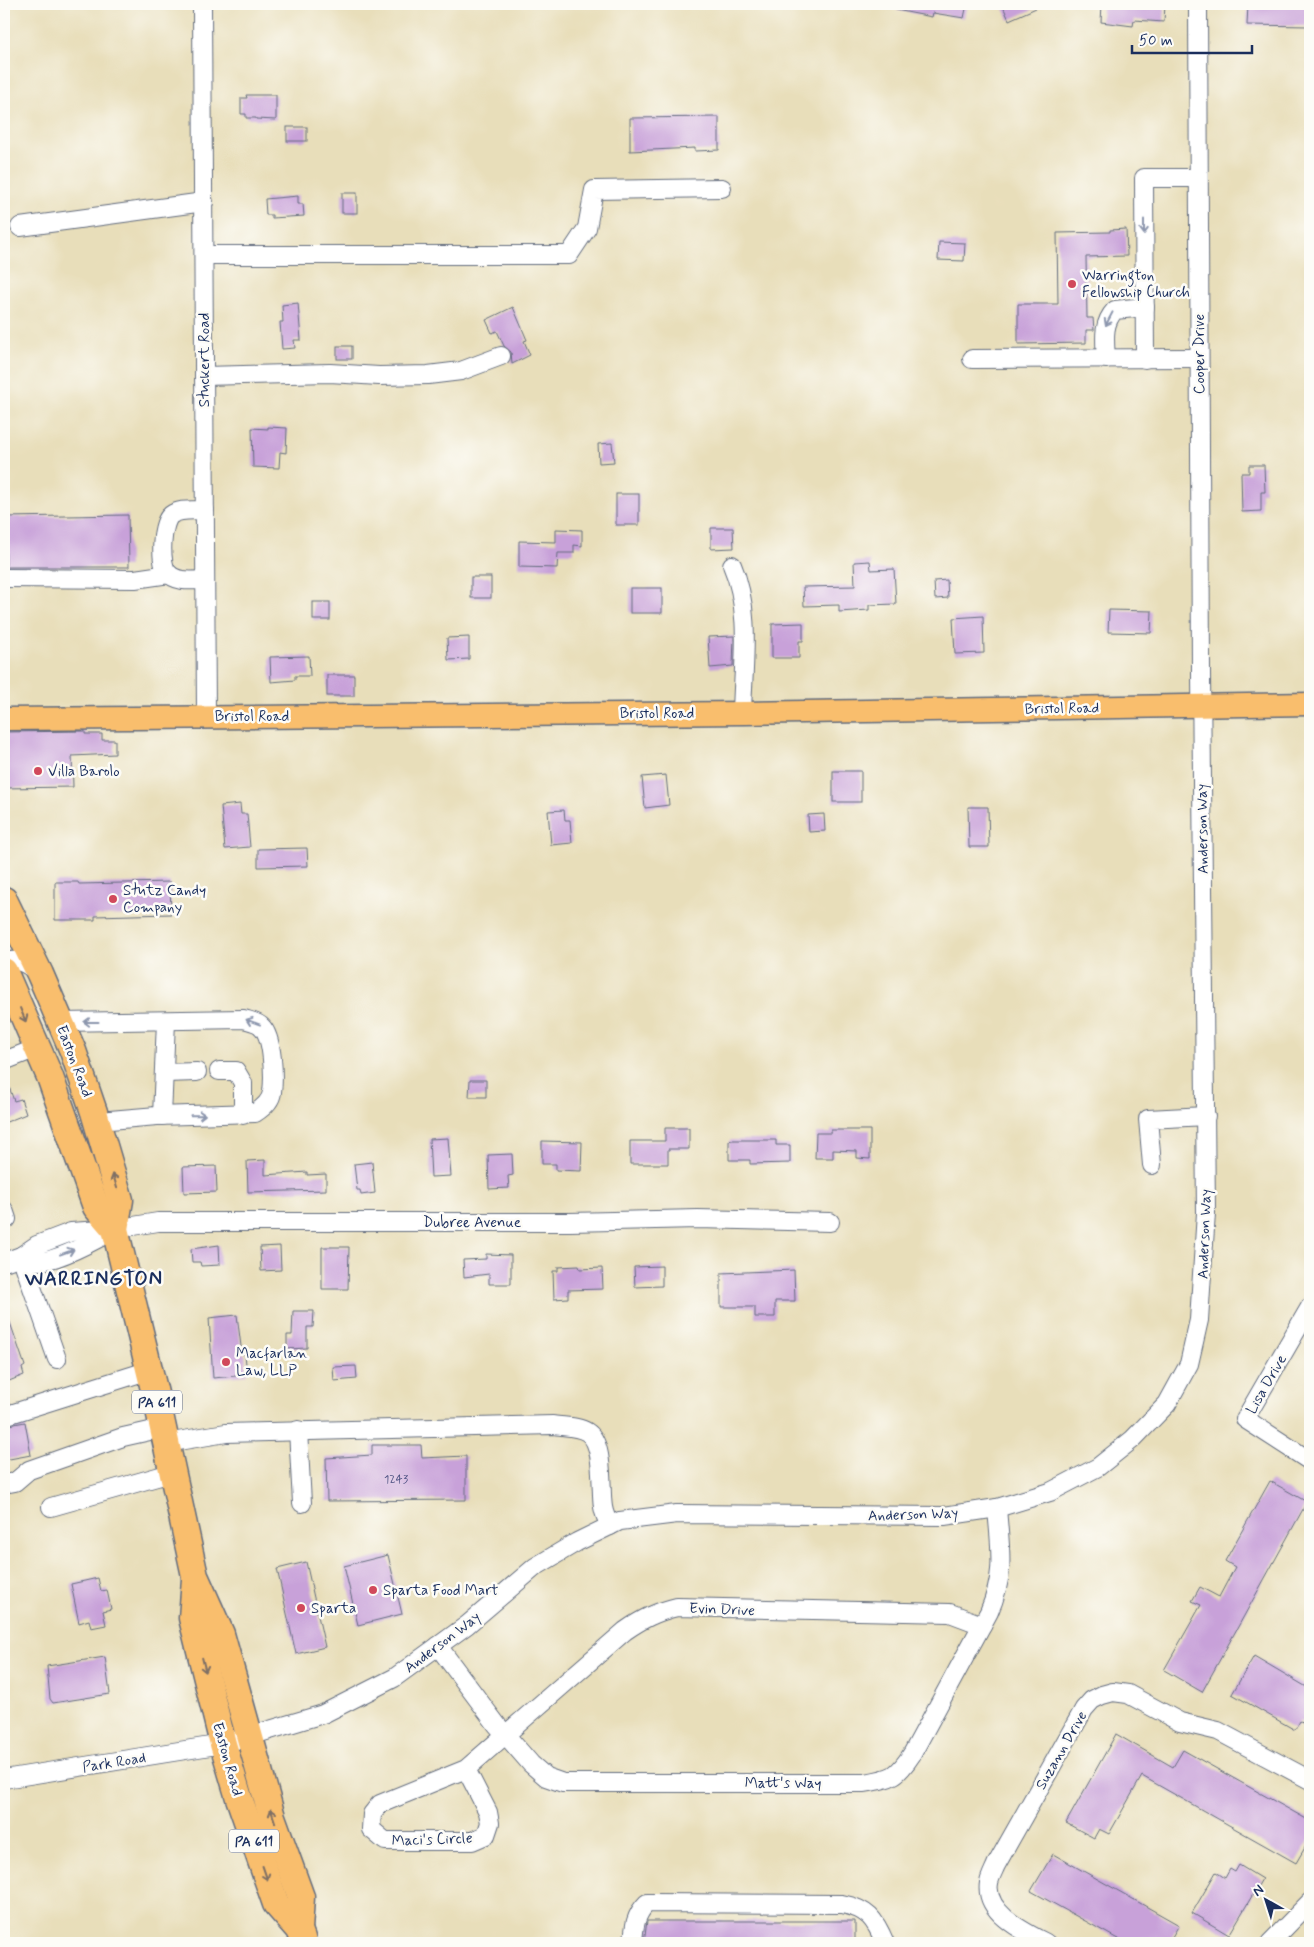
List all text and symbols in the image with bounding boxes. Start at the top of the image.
scale bar [1132,22,1252,54]
text: 50 m [1139,31,1173,51]
one-way arrow [1140,219,1149,235]
place label: Warrington Fellowship Church [1082,266,1190,303]
marker: Warrington Fellowship Church [1066,278,1078,290]
one-way arrow [1104,311,1114,326]
street label: Stuckert Road [195,313,215,407]
street label: Cooper Drive [1190,314,1210,394]
street label: Bristol Road [1025,698,1099,720]
street label: Bristol Road [620,704,694,724]
street label: Bristol Road [215,707,289,727]
place label: Villa Barolo [48,762,120,782]
marker: Villa Barolo [32,765,44,777]
street label: Anderson Way [1192,784,1214,874]
place label: Stutz Candy Company [123,881,206,918]
marker: Stutz Candy Company [107,893,119,905]
one-way arrow [19,1007,29,1022]
one-way arrow [83,1017,100,1027]
one-way arrow [246,1017,261,1026]
street label: Easton Road [51,1022,97,1100]
one-way arrow [190,1110,206,1120]
one-way arrow [109,1174,119,1190]
street label: Anderson Way [1193,1189,1217,1280]
street label: Dubree Avenue [423,1213,521,1233]
one-way arrow [59,1247,75,1256]
district label: WARRINGTON [24,1266,163,1293]
place label: Macfarlan Law, LLP [236,1344,308,1381]
street label: Lisa Drive [1242,1351,1292,1418]
marker: Macfarlan Law, LLP [220,1356,232,1368]
road number: PA 611 [132,1390,182,1414]
house number: 1243 [384,1472,409,1488]
street label: Anderson Way [868,1503,959,1527]
place label: Sparta Food Mart [383,1581,498,1601]
marker: Sparta Food Mart [367,1584,379,1596]
place label: Sparta [311,1599,356,1619]
street label: Evin Drive [689,1599,755,1621]
marker: Sparta [295,1602,307,1614]
street label: Anderson Way [401,1608,485,1678]
one-way arrow [200,1656,209,1672]
street label: Suzann Drive [1031,1707,1093,1793]
street label: Easton Road [207,1720,247,1798]
street label: Park Road [81,1748,147,1778]
street label: Matt's Way [745,1774,821,1794]
one-way arrow [267,1809,277,1825]
street label: Maci's Circle [391,1829,473,1851]
road number: PA 611 [229,1830,279,1852]
one-way arrow [261,1865,270,1881]
north arrow [1242,1874,1292,1924]
text: N [1249,1881,1268,1901]

